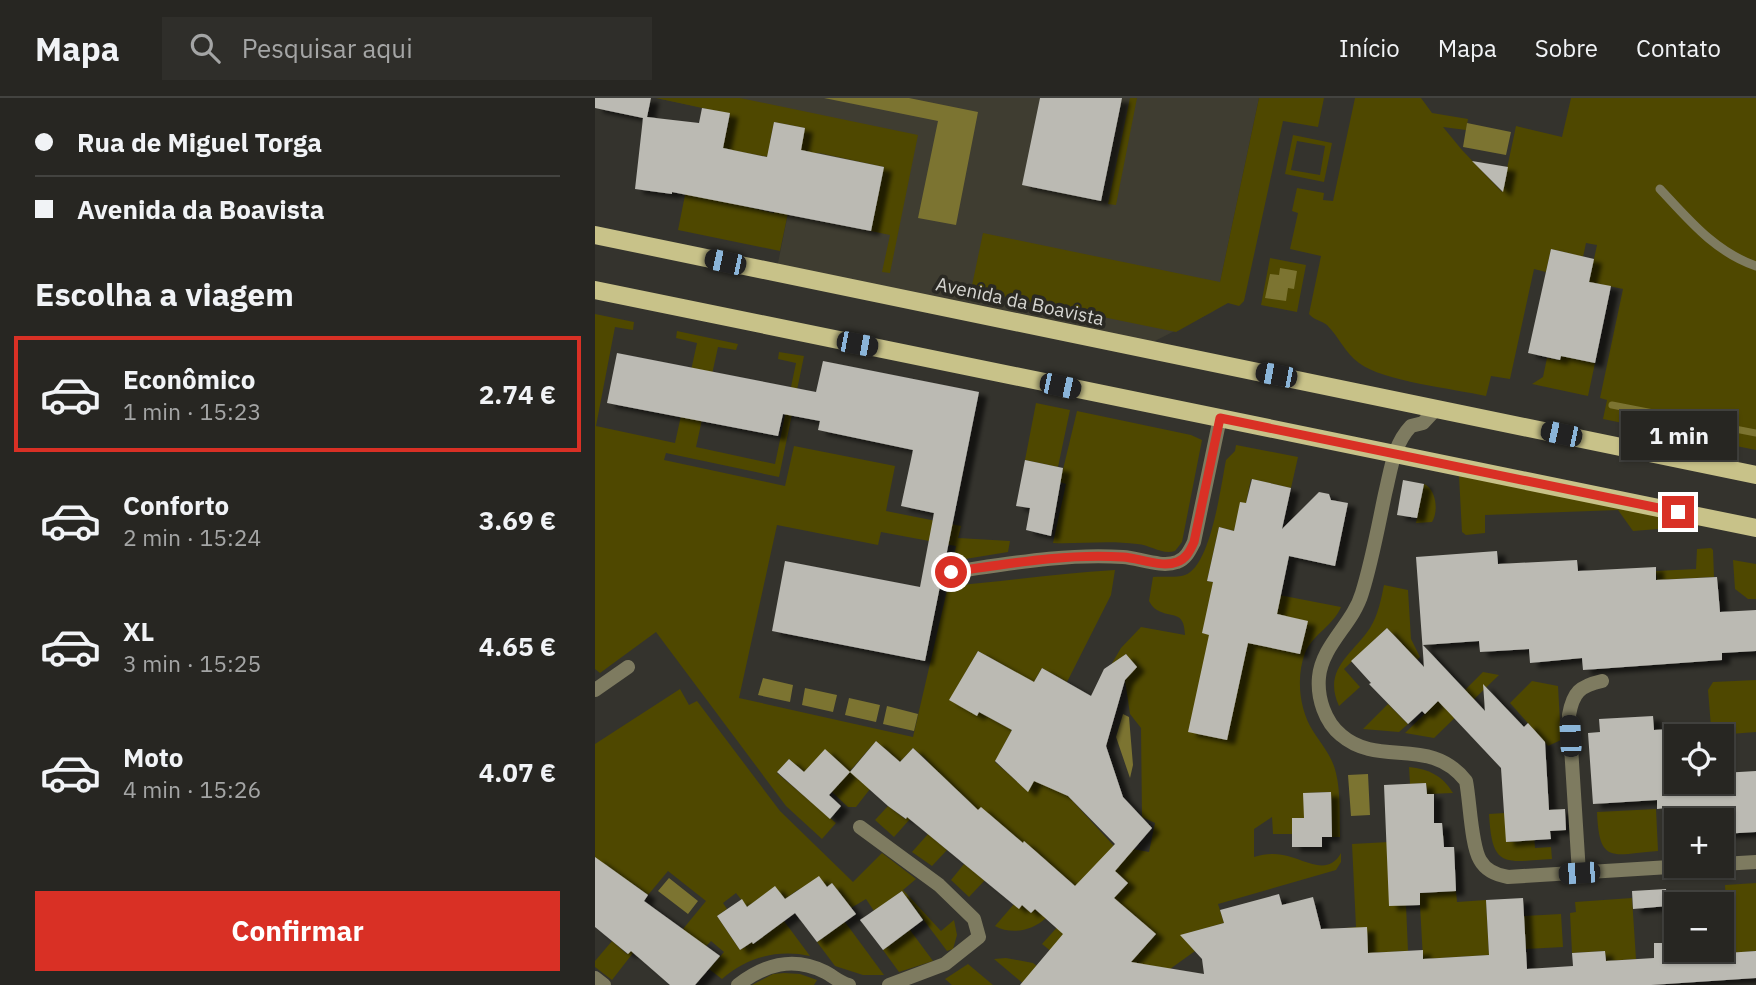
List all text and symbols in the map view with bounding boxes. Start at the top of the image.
search box [162,17,652,80]
text: Mapa [35,27,120,70]
icon: search [186,29,224,67]
text: Pesquisar aqui [242,31,413,65]
text: Início [1339,32,1400,64]
text: Mapa [1438,32,1497,64]
text: Sobre [1535,32,1598,64]
text: Contato [1636,32,1721,64]
text: Rua de Miguel Torga [77,125,322,159]
text: Avenida da Boavista [77,192,324,226]
car [703,247,748,277]
street label: Avenida da Boavista [934,271,1106,331]
text: Escolha a viagem [35,273,294,315]
car [835,330,880,358]
car [1254,361,1299,389]
text: Econômico [123,362,255,396]
icon: car [39,363,102,426]
car [1038,371,1083,401]
text: 2.74 € [479,377,556,411]
text: 1 min · 15:23 [123,396,261,426]
callout: 1 min [1620,410,1736,460]
car [1539,419,1584,449]
text: 1 min [1649,420,1709,450]
text: Conforto [123,488,229,522]
icon: car [39,489,102,552]
route end [1662,496,1694,528]
text: 3.69 € [479,503,556,537]
text: 2 min · 15:24 [123,522,261,552]
route start [935,556,967,588]
text: XL [123,614,154,648]
icon: car [39,615,102,678]
text: 4.65 € [479,629,556,663]
text: 3 min · 15:25 [123,648,261,678]
car [1559,714,1582,758]
map controls [1664,724,1734,962]
button: locate [1664,724,1734,794]
text: Moto [123,740,183,774]
icon: car [39,741,102,804]
text: 4.07 € [479,755,556,789]
text: 4 min · 15:26 [123,774,261,804]
button: + [1664,808,1734,878]
car [1558,861,1601,885]
button: Confirmar [35,891,560,971]
button: − [1664,892,1734,962]

